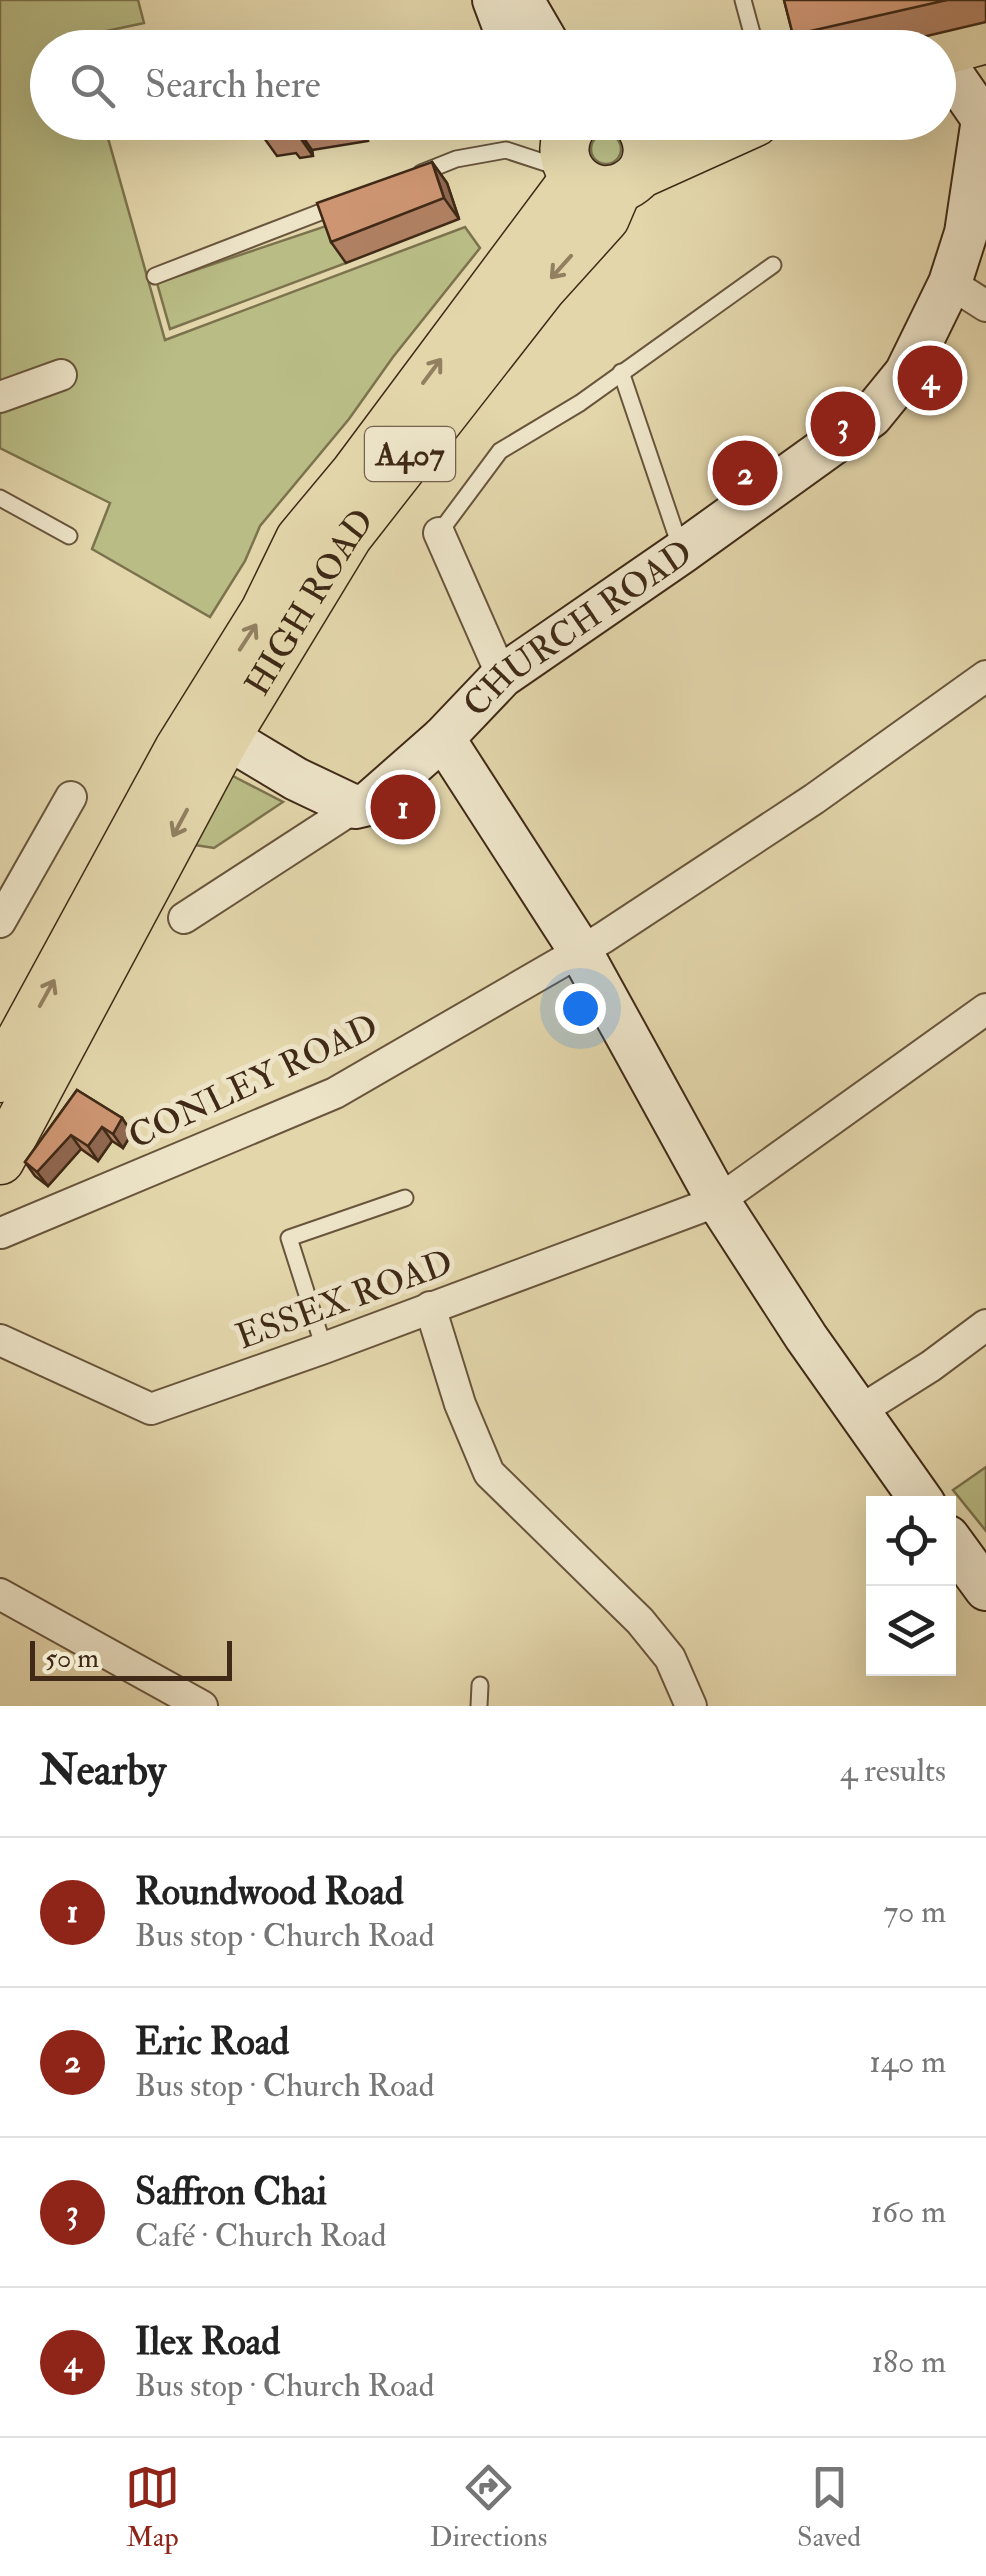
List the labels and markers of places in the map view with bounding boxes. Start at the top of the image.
pin: 4 [898,340,962,416]
pin: 3 [810,386,876,462]
pin: 2 [712,436,778,510]
pin: 1 [370,770,436,844]

